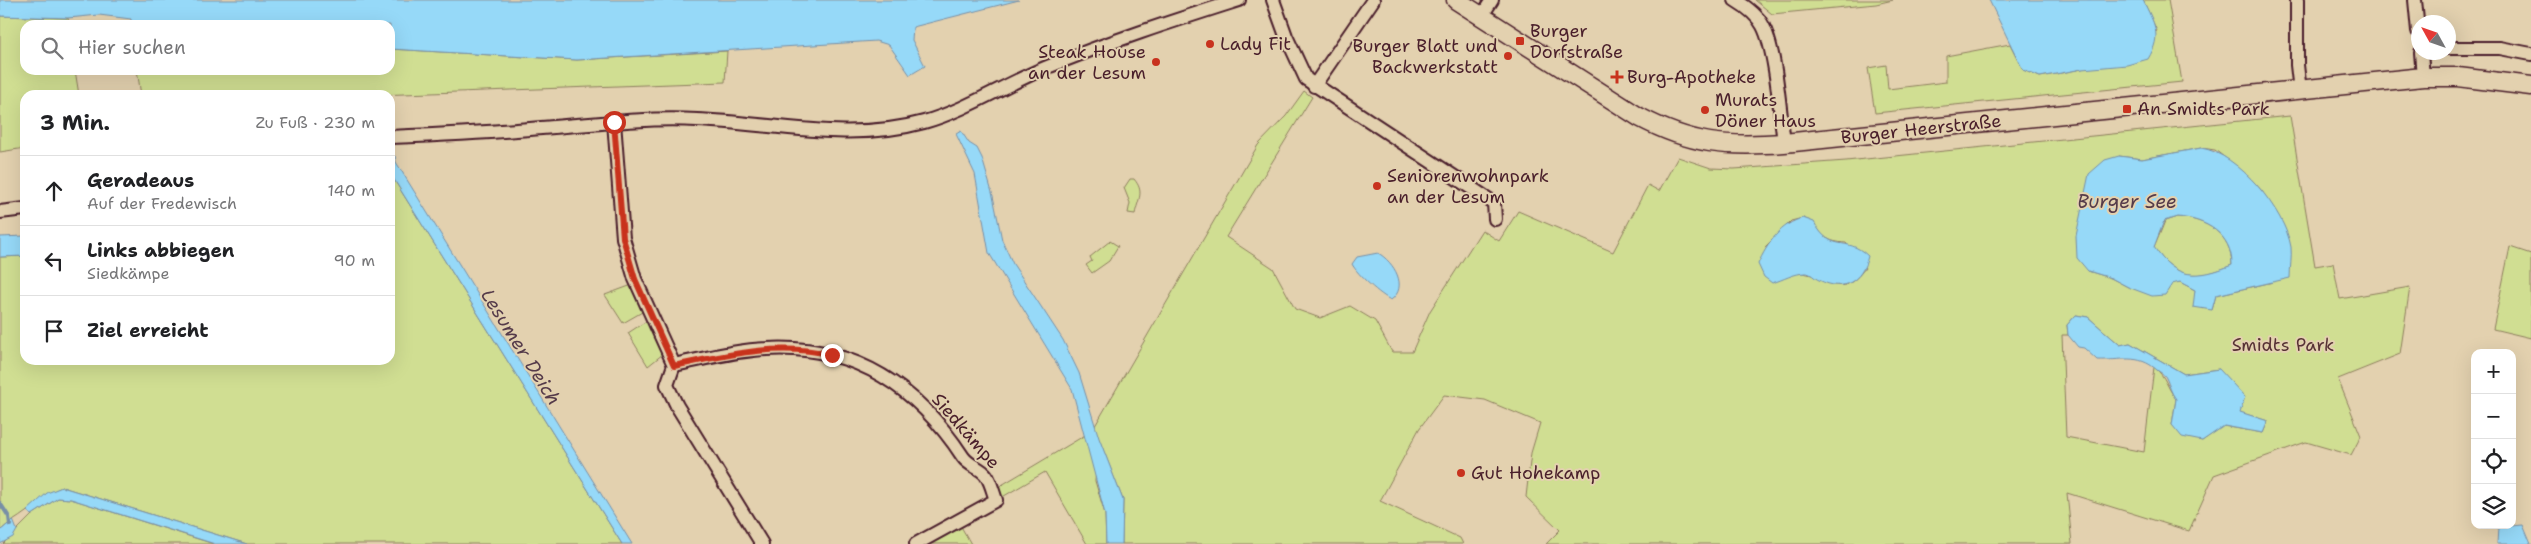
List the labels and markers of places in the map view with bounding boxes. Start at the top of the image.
place label: Burger Dorfstraße [1530,19,1623,64]
place label: Lady Fit [1220,32,1291,56]
place label: Burger Blatt und Backwerkstatt [1352,34,1498,79]
marker: Burger Dorfstraße [1514,35,1526,47]
marker: Lady Fit [1204,38,1216,50]
place label: Steak House an der Lesum [1028,40,1146,85]
marker: Burger Blatt und Backwerkstatt [1502,50,1514,62]
marker: Steak House an der Lesum [1150,56,1162,68]
place label: Burg-Apotheke [1627,65,1756,89]
marker: Burg-Apotheke [1611,71,1623,83]
place label: Murats Döner Haus [1715,88,1816,133]
place label: An Smidts Park [2137,97,2270,121]
marker: An Smidts Park [2121,103,2133,115]
marker: Murats Döner Haus [1699,104,1711,116]
place label: Seniorenwohnpark an der Lesum [1387,164,1549,209]
marker: Seniorenwohnpark an der Lesum [1371,180,1383,192]
place label: Gut Hohekamp [1471,461,1600,485]
marker: Gut Hohekamp [1455,467,1467,479]

